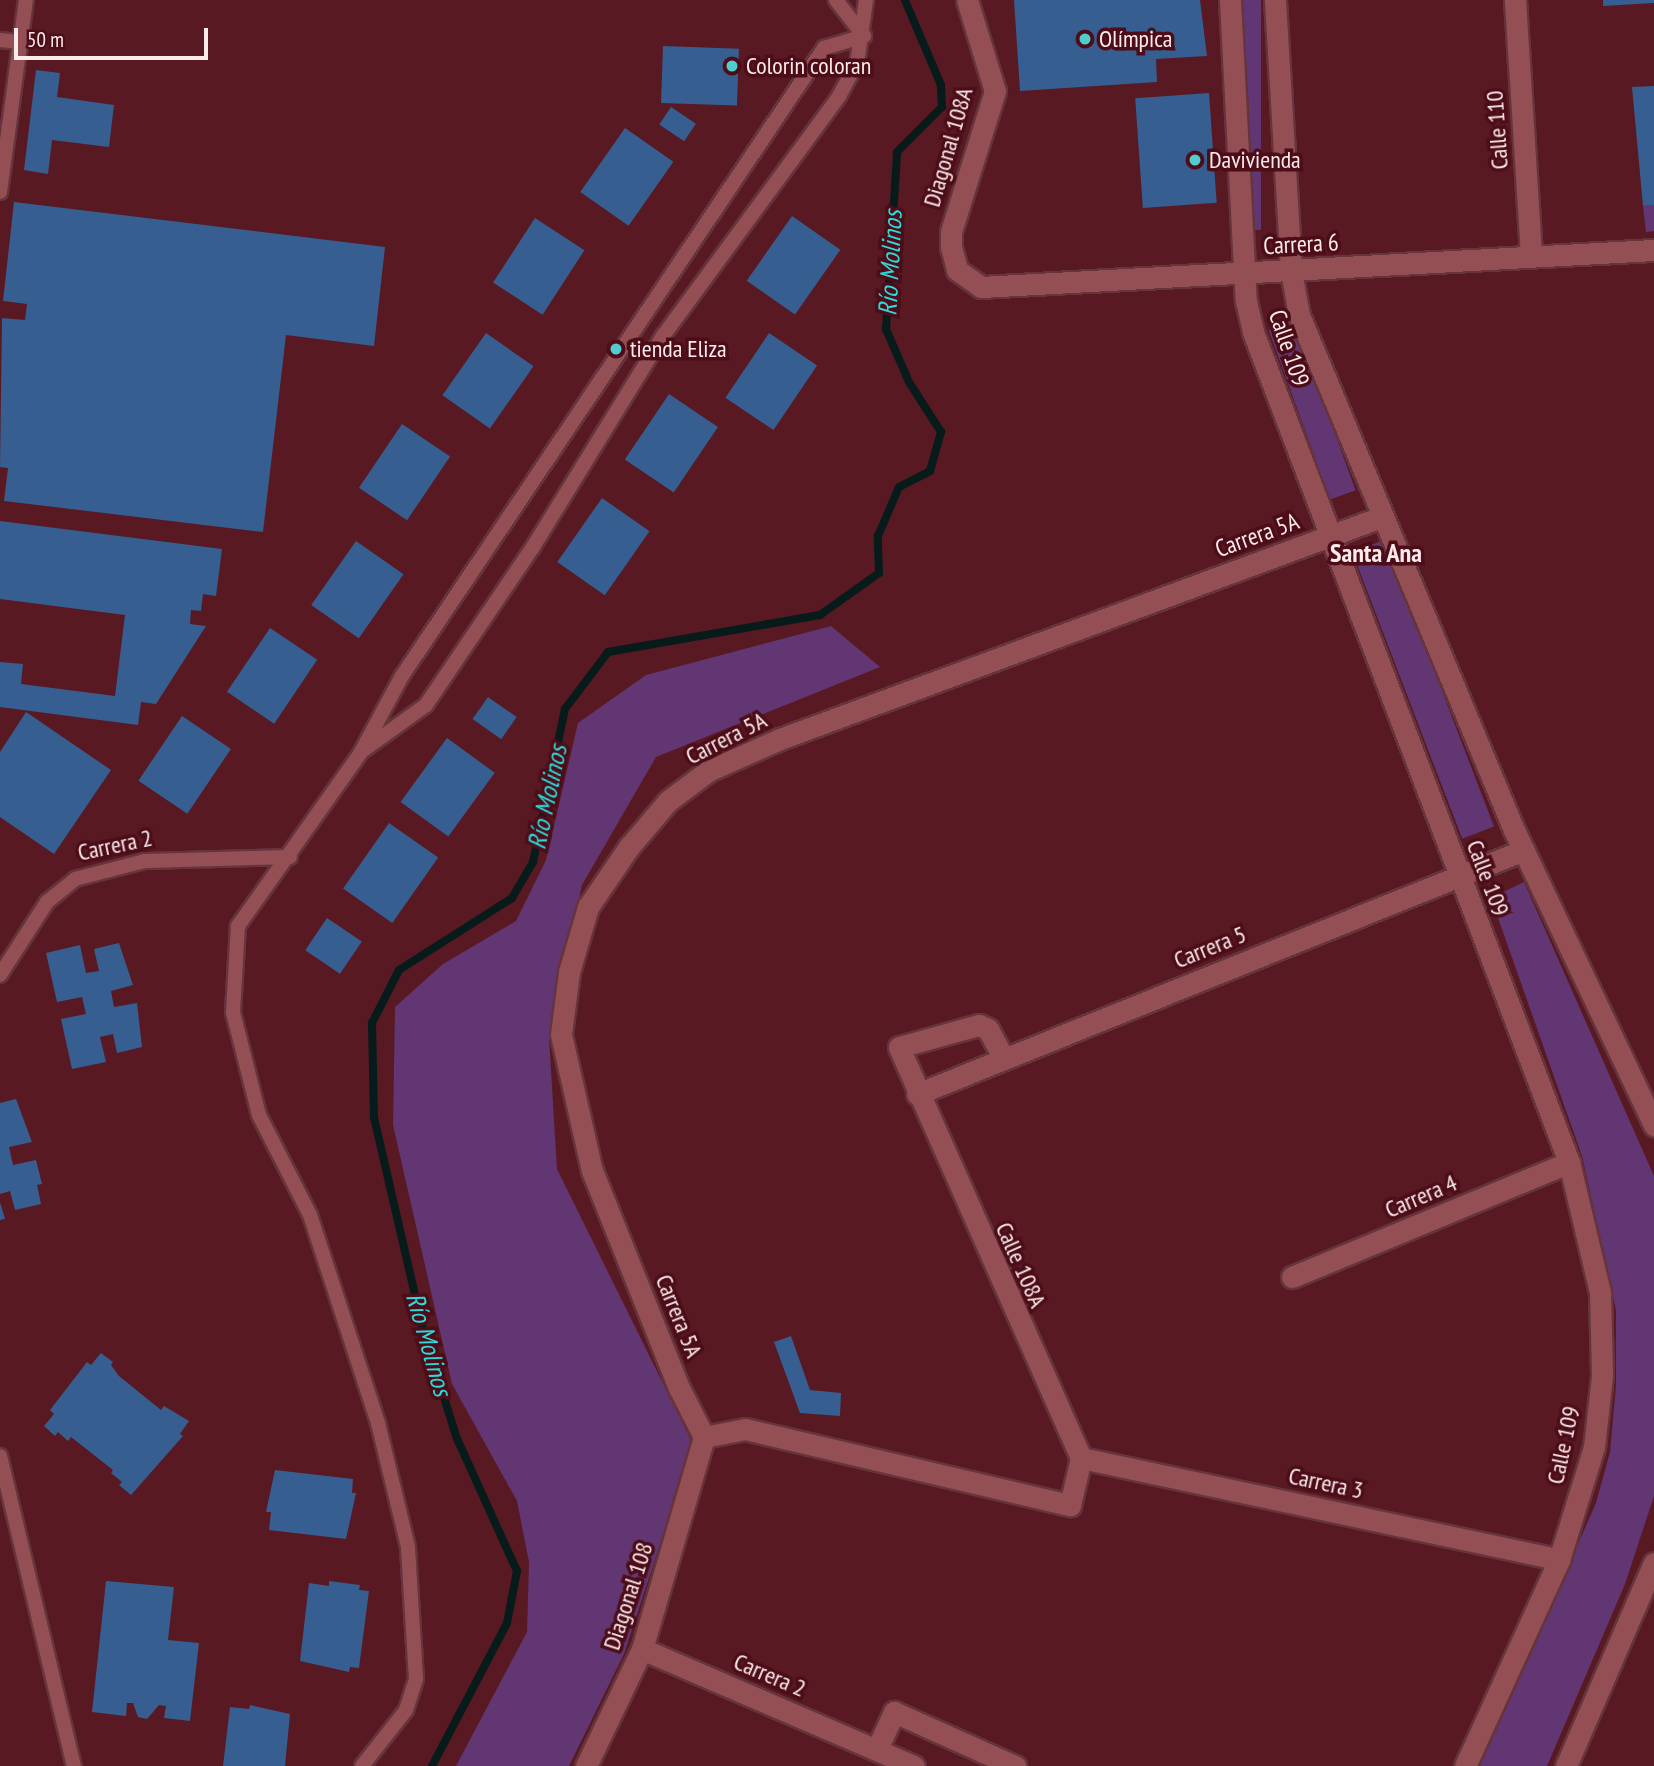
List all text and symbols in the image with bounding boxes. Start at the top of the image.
scale bar [18,14,212,58]
place label: Olímpica [1099,25,1172,53]
text: 50 m [27,26,64,53]
marker: Olímpica [1077,31,1093,47]
place label: Colorin coloran [746,52,871,80]
marker: Colorin coloran [724,58,740,74]
street label: Diagonal 108A [917,84,979,210]
street label: Calle 110 [1480,90,1514,170]
place label: Davivienda [1209,146,1301,174]
marker: Davivienda [1187,152,1203,168]
water label: Río Molinos [872,209,908,317]
street label: Carrera 6 [1263,228,1339,260]
street label: Calle 109 [1263,306,1315,390]
place label: tienda Eliza [630,335,727,363]
marker: tienda Eliza [608,341,624,357]
street label: Carrera 5A [1211,507,1303,563]
district label: Santa Ana [1330,537,1422,569]
street label: Carrera 5A [681,705,771,771]
water label: Río Molinos [521,742,573,852]
street label: Carrera 2 [75,823,155,867]
street label: Calle 109 [1460,836,1516,920]
street label: Carrera 5 [1170,920,1250,974]
street label: Carrera 4 [1381,1168,1461,1224]
street label: Calle 108A [989,1218,1053,1312]
street label: Carrera 5A [649,1270,709,1362]
water label: Río Molinos [399,1289,459,1399]
street label: Calle 109 [1541,1403,1585,1487]
street label: Carrera 3 [1286,1461,1366,1505]
street label: Diagonal 108 [597,1539,659,1653]
street label: Carrera 2 [730,1647,810,1703]

